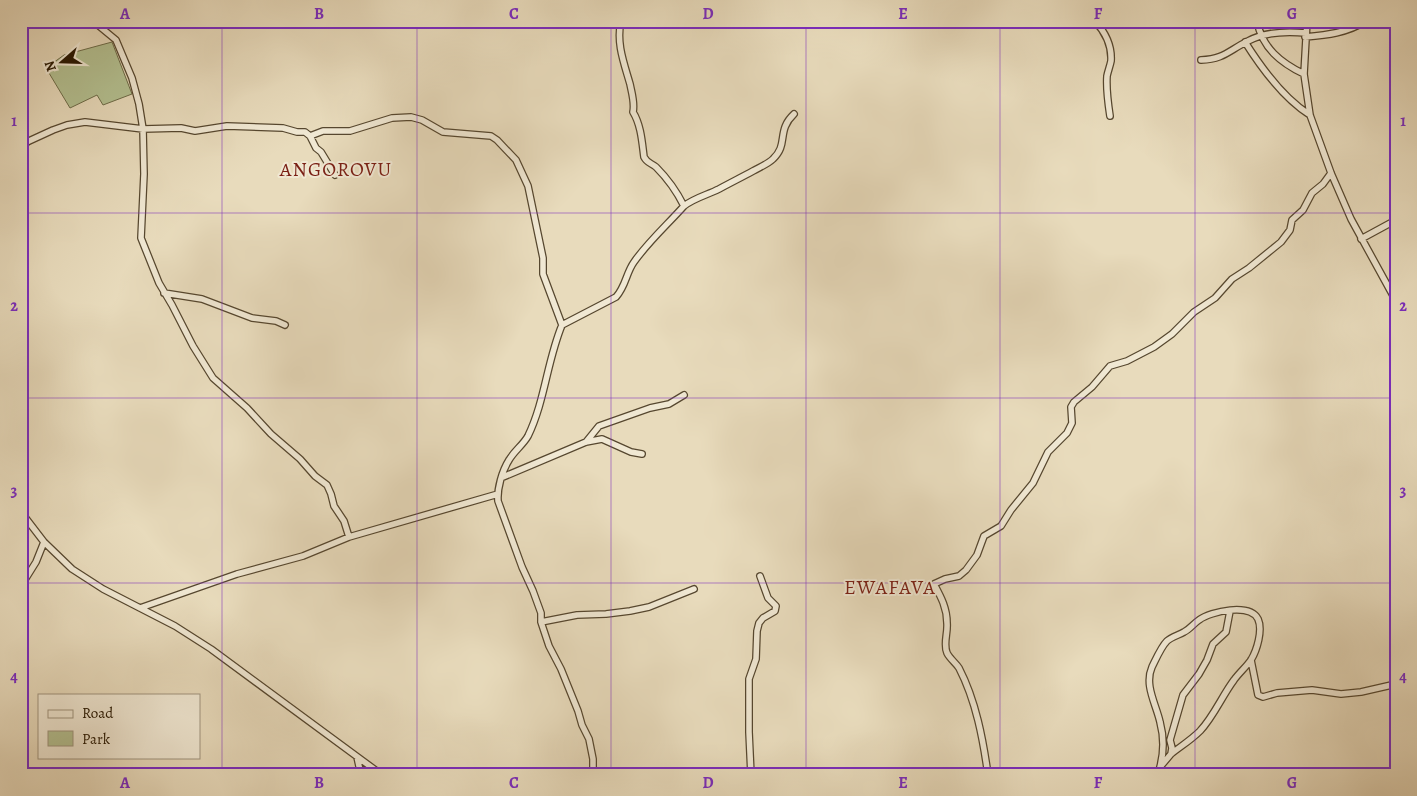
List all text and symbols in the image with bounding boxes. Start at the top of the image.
text: A [119,3,131,25]
text: B [314,3,324,25]
text: C [509,3,519,25]
text: D [702,3,714,25]
text: E [898,3,908,25]
text: F [1094,3,1103,25]
text: G [1287,3,1297,25]
north arrow [38,38,88,88]
text: N [40,58,61,74]
text: 1 [11,110,17,132]
text: 1 [1400,110,1406,132]
district label: ANGOROVU [279,156,392,183]
text: 2 [10,295,18,317]
text: 2 [1399,295,1407,317]
text: 3 [11,480,18,502]
text: 3 [1400,480,1407,502]
district label: EWAFAVA [844,574,936,601]
text: 4 [10,666,18,688]
text: 4 [1399,666,1407,688]
legend [38,694,200,758]
text: Road [82,703,114,723]
text: Park [82,729,111,749]
text: A [119,772,131,794]
text: B [314,772,324,794]
text: C [509,772,519,794]
text: D [702,772,714,794]
text: E [898,772,908,794]
text: F [1094,772,1103,794]
text: G [1287,772,1297,794]

